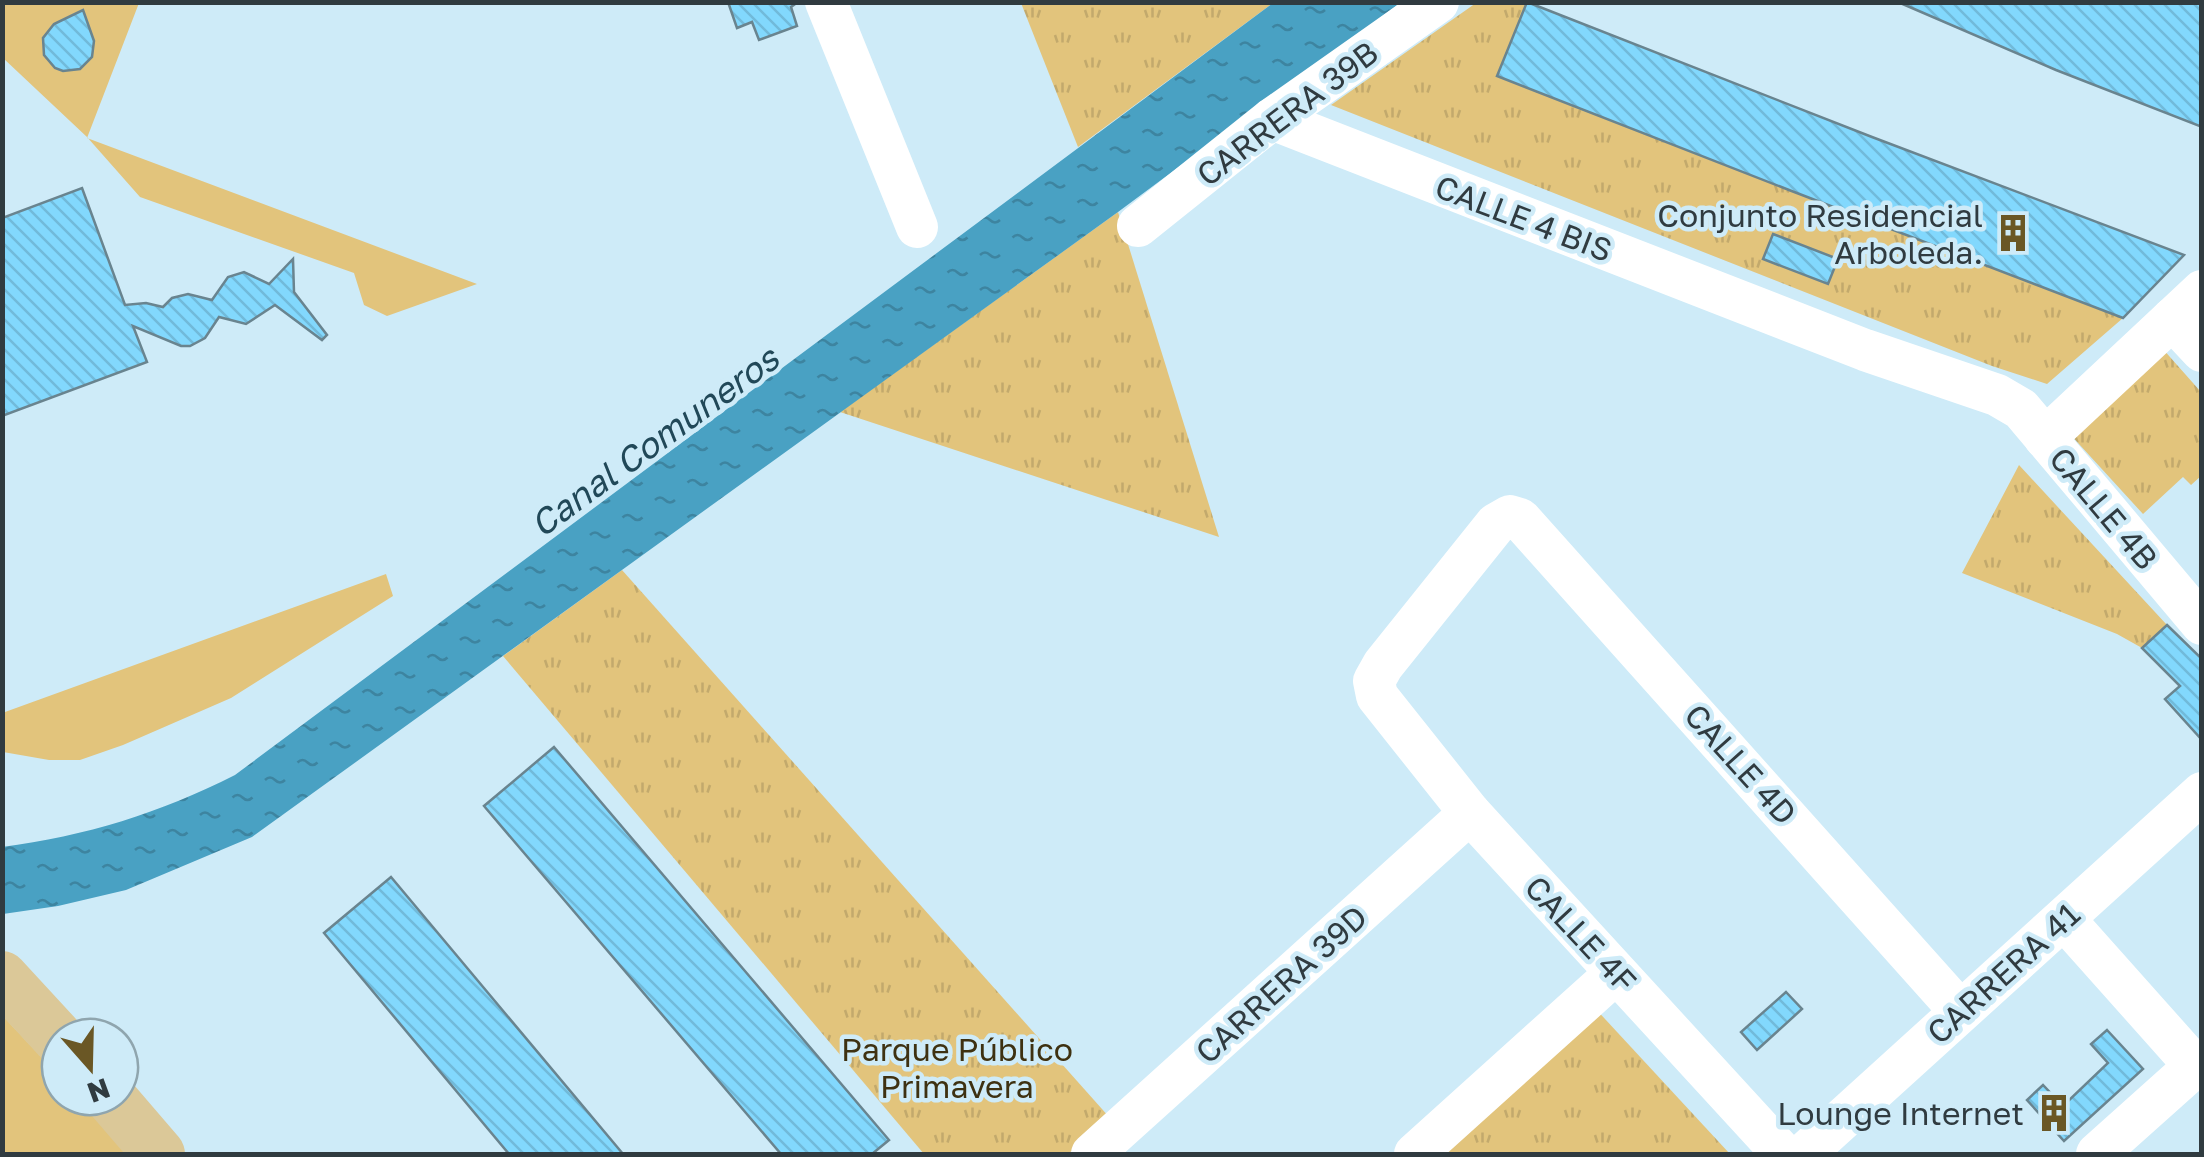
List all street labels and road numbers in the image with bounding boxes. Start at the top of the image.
street label: CARRERA 39B [1189,33,1385,193]
street label: CALLE 4 BIS [1430,167,1618,269]
street label: CALLE 4B [2042,439,2166,577]
street label: CALLE 4D [1677,696,1805,832]
street label: CALLE 4F [1518,868,1644,1000]
street label: CARRERA 41 [1919,895,2087,1051]
street label: CARRERA 39D [1188,897,1374,1071]

